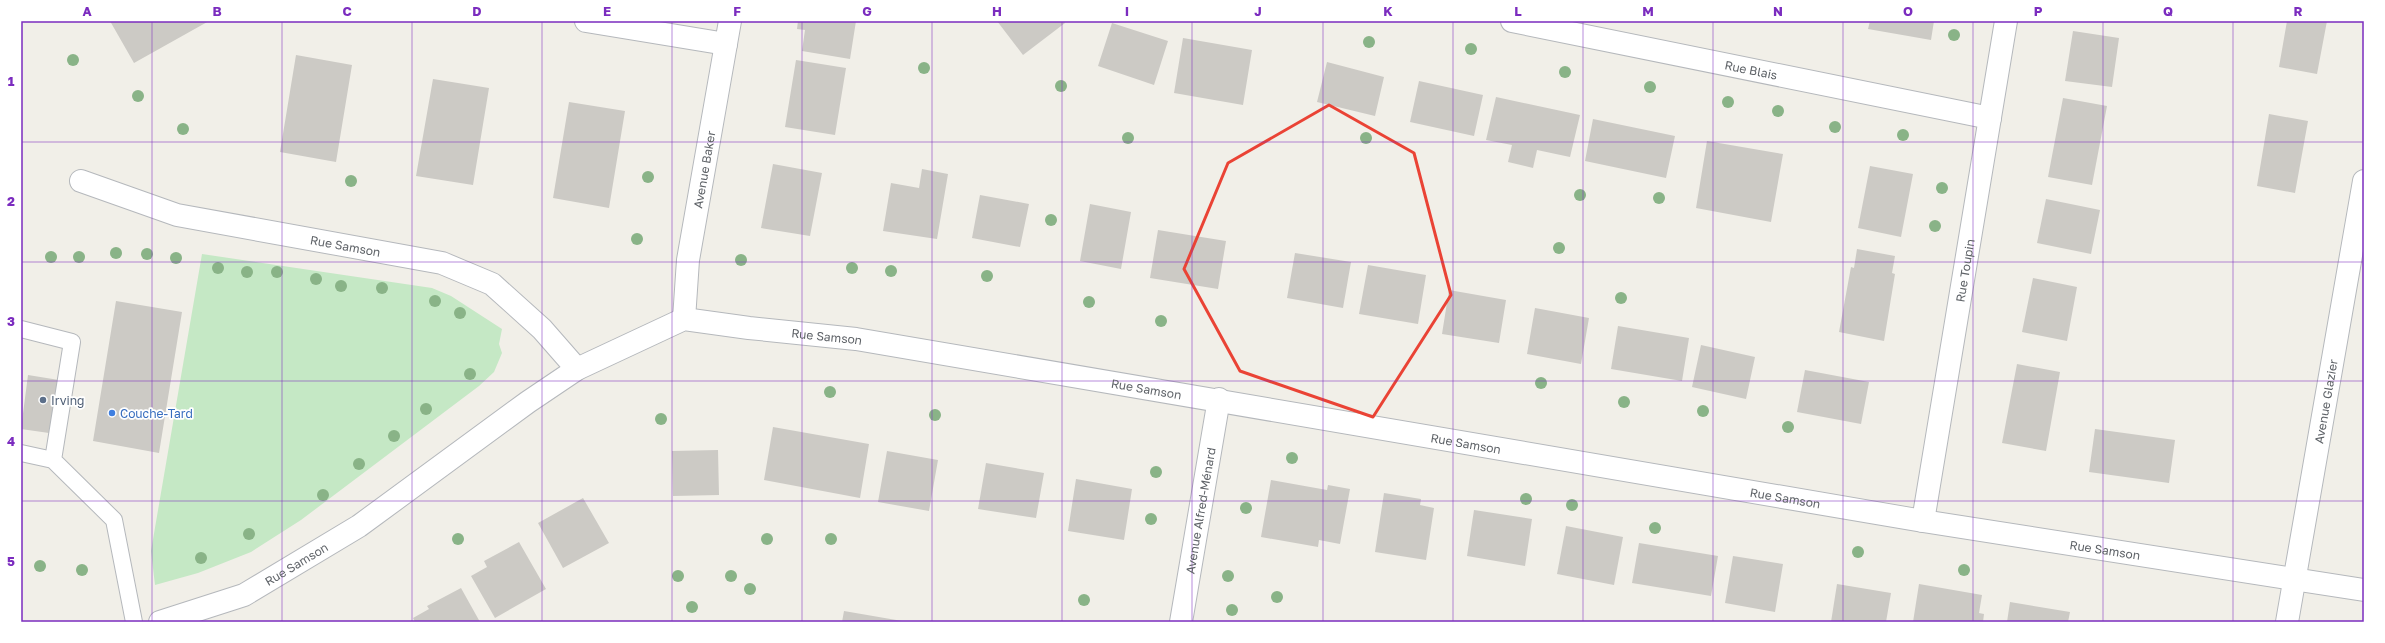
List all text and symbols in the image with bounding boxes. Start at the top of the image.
text: A [82,3,92,19]
text: B [212,3,222,19]
text: C [342,3,352,19]
text: D [472,3,482,19]
text: E [603,3,611,19]
text: F [733,3,741,19]
text: G [862,3,872,19]
text: H [992,3,1002,19]
text: I [1125,3,1129,19]
text: J [1254,3,1262,19]
text: K [1383,3,1393,19]
text: L [1514,3,1522,19]
text: M [1642,3,1654,19]
text: N [1773,3,1783,19]
text: O [1903,3,1913,19]
text: P [2034,3,2043,19]
text: Q [2163,3,2173,19]
text: R [2293,3,2303,19]
street label: Rue Blais [1723,57,1779,82]
text: 1 [8,73,15,89]
street label: Avenue Baker [690,129,718,209]
text: 2 [7,193,15,209]
street label: Rue Samson [309,232,382,259]
street label: Rue Toupin [1952,238,1977,303]
text: 3 [7,313,15,329]
street label: Rue Samson [791,325,863,347]
street label: Avenue Glazier [2311,358,2340,445]
street label: Rue Samson [1110,375,1183,402]
place label: Irving [51,393,85,408]
marker: Irving [38,395,48,405]
place label: Couche-Tard [120,406,193,421]
marker: Couche-Tard [107,408,117,418]
street label: Rue Samson [1429,430,1502,456]
text: 4 [7,433,15,449]
street label: Avenue Alfred-Ménard [1182,446,1218,575]
street label: Rue Samson [1749,484,1822,511]
street label: Rue Samson [2069,537,2141,562]
street label: Rue Samson [262,539,331,588]
text: 5 [7,553,15,569]

